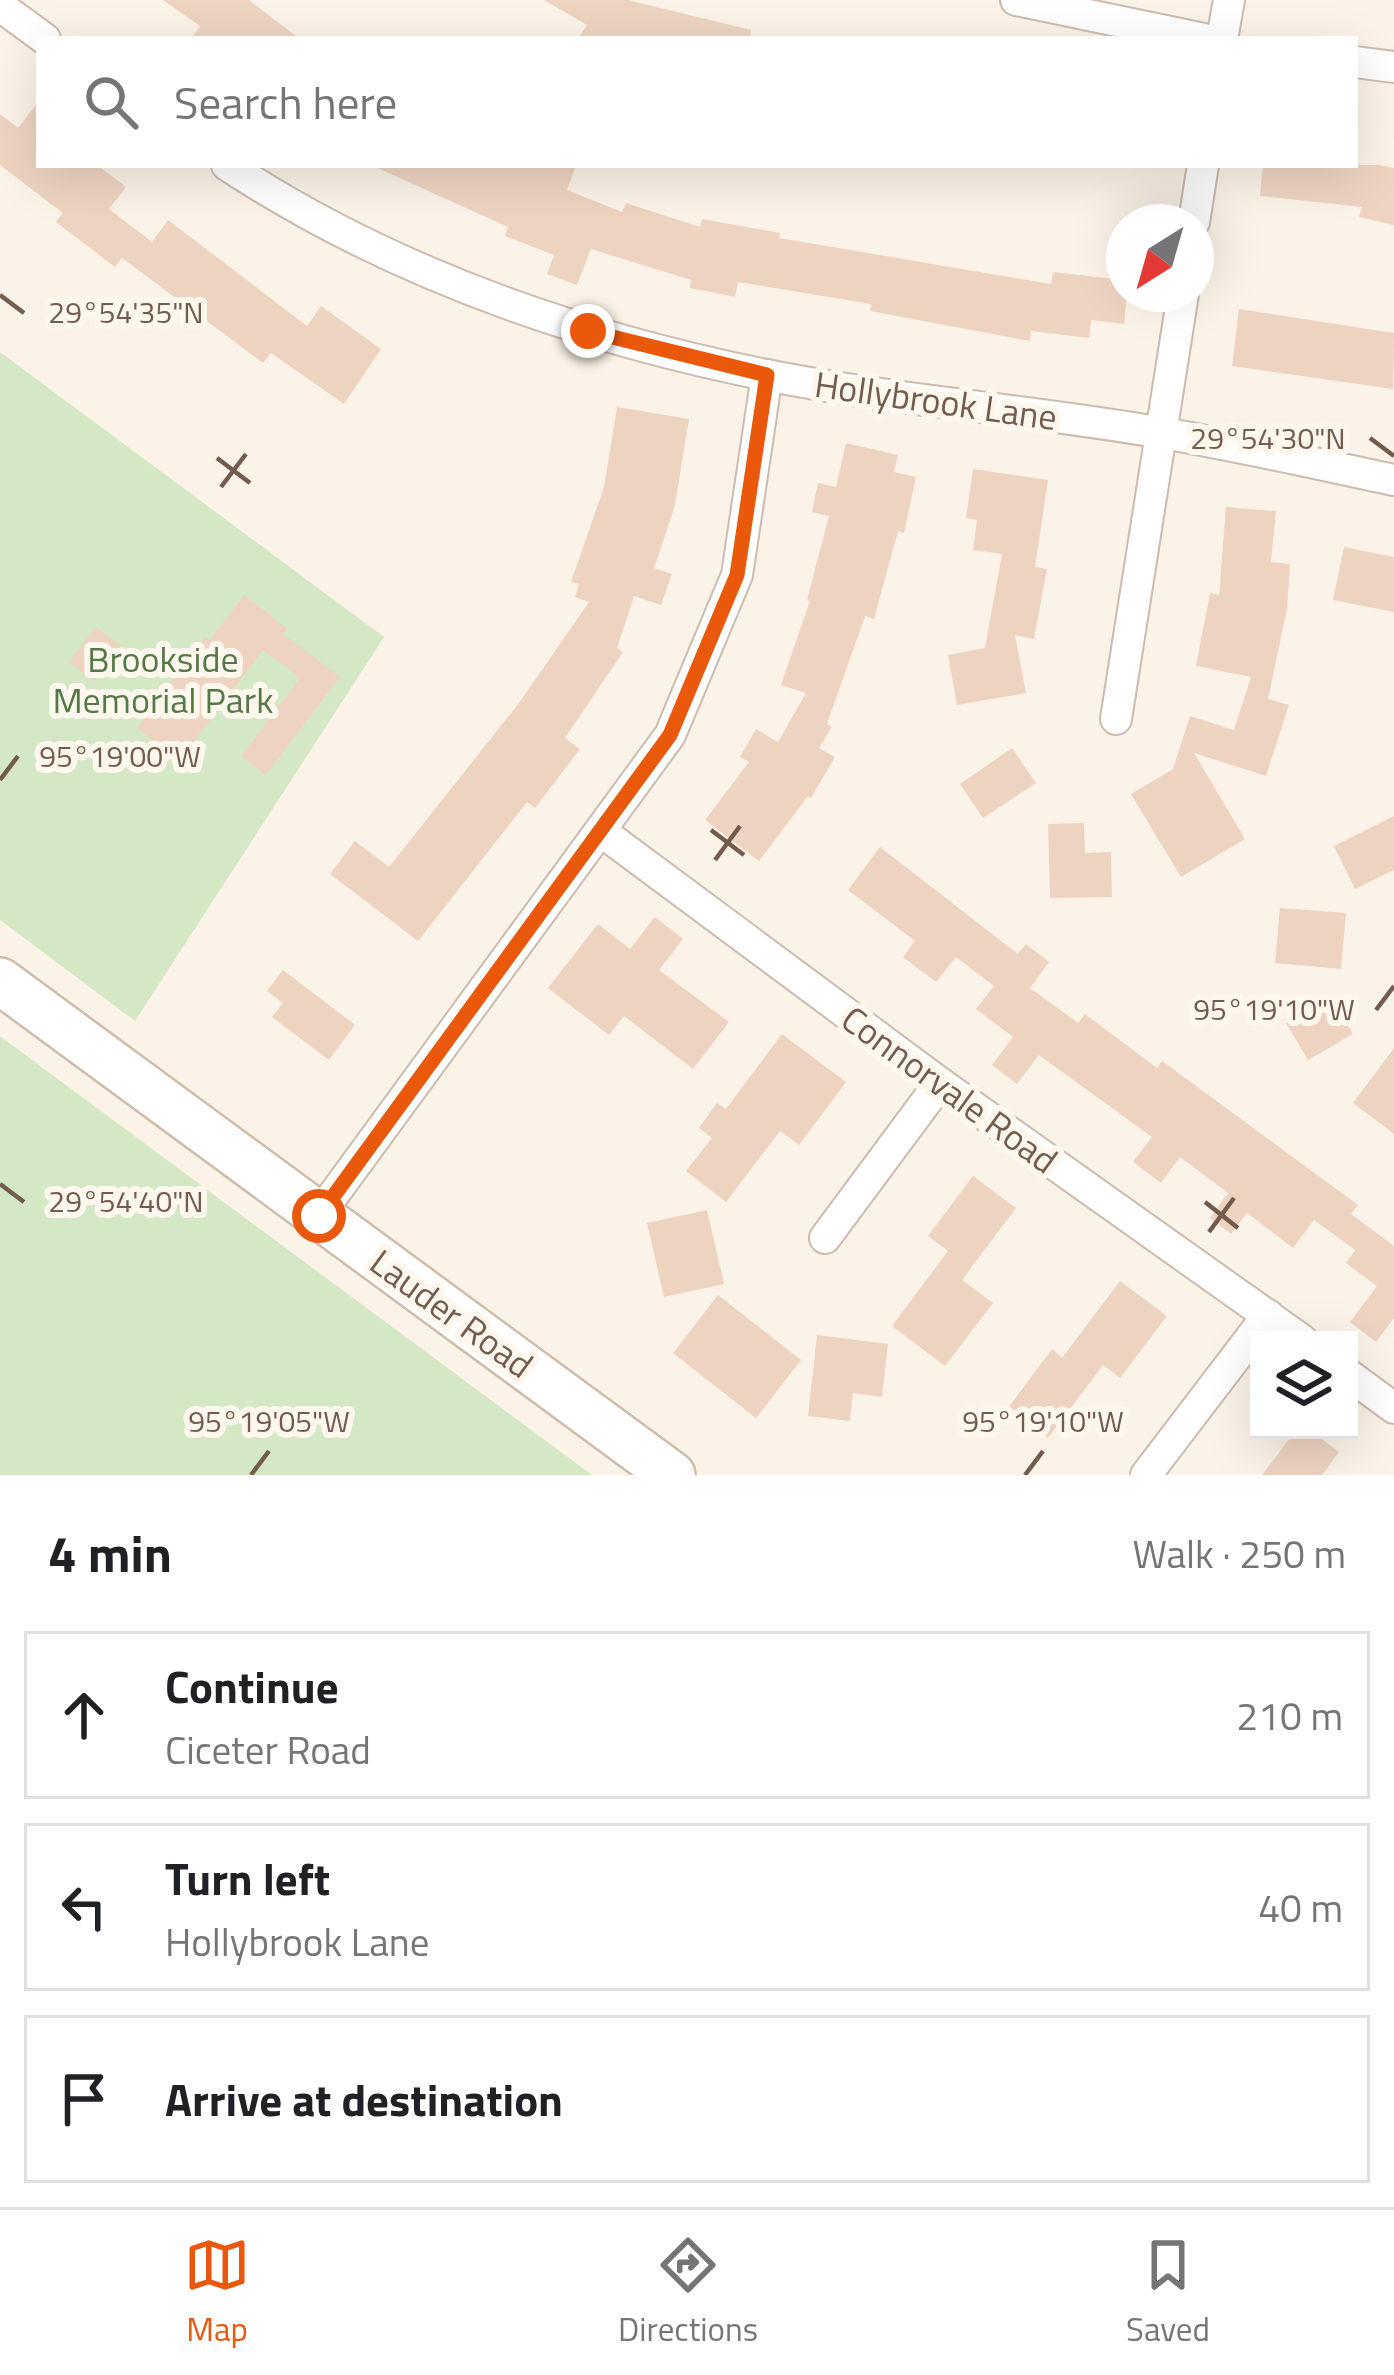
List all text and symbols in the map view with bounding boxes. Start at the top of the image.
search box [36,36,1358,168]
text: Search here [174,68,397,136]
icon: search [78,69,144,135]
north arrow [1106,204,1214,312]
text: 29°54'35"N [48,289,204,335]
route end [561,304,615,358]
street label: Hollybrook Lane [811,356,1061,444]
text: 29°54'30"N [1190,415,1346,461]
park label: Brookside Memorial Park [53,631,273,727]
text: 95°19'00"W [39,733,201,779]
text: 95°19'10"W [1193,986,1355,1032]
street label: Connorvale Road [830,992,1070,1186]
text: 29°54'40"N [48,1178,204,1224]
route start [292,1189,346,1243]
street label: Lauder Road [359,1235,545,1391]
map controls [1250,1331,1358,1439]
button: layers [1250,1331,1358,1439]
text: 95°19'05"W [188,1398,350,1444]
text: 95°19'10"W [962,1398,1124,1444]
text: 4 min [48,1514,172,1592]
text: Walk · 250 m [1132,1524,1346,1583]
text: Continue [165,1652,339,1720]
icon: ahead [51,1682,117,1748]
text: 210 m [1236,1686,1343,1745]
text: Ciceter Road [165,1720,371,1779]
text: Turn left [165,1844,330,1912]
icon: left [51,1874,117,1940]
text: 40 m [1258,1878,1343,1937]
text: Hollybrook Lane [165,1912,430,1971]
text: Arrive at destination [165,2065,563,2133]
icon: arrive [51,2066,117,2132]
tab: Map [184,2232,250,2354]
tab: Directions [618,2232,758,2354]
tab: Saved [1126,2232,1210,2354]

